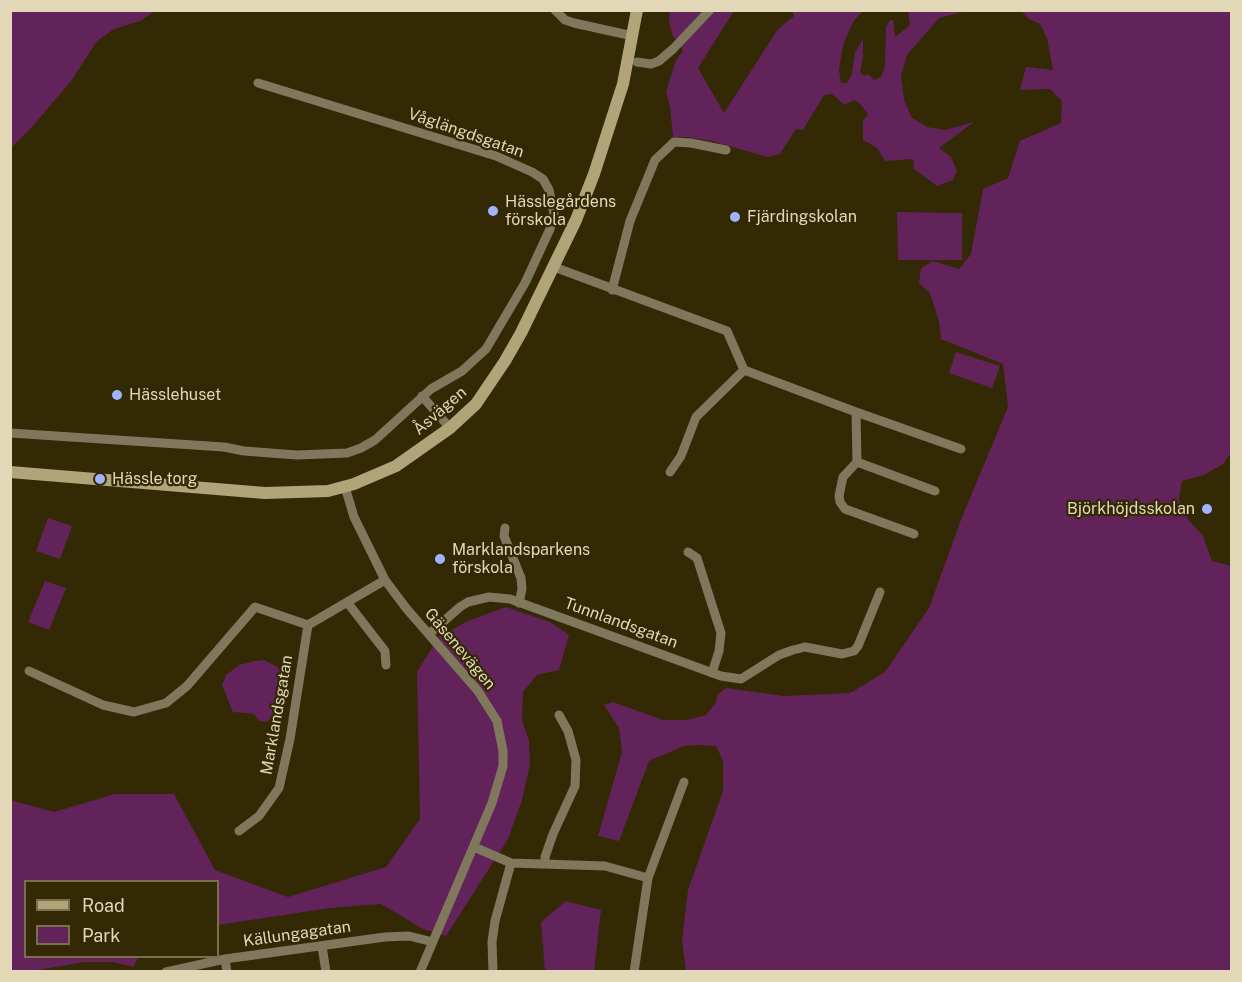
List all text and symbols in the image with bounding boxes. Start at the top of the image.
street label: Våglängdsgatan [405,104,527,162]
place label: Hässlegårdens förskola [505,192,616,230]
marker: Hässlegårdens förskola [486,204,500,218]
place label: Fjärdingskolan [747,207,857,227]
marker: Fjärdingskolan [728,210,742,224]
street label: Åsvägen [410,383,470,439]
place label: Hässlehuset [129,385,221,405]
marker: Hässlehuset [110,388,124,402]
place label: Hässle torg [112,469,198,489]
marker: Hässle torg [93,472,107,486]
place label: Björkhöjdsskolan [1067,499,1195,519]
marker: Björkhöjdsskolan [1200,502,1214,516]
place label: Marklandsparkens förskola [452,540,590,578]
marker: Marklandsparkens förskola [433,552,447,566]
street label: Tunnlandsgatan [562,594,680,652]
street label: Gäsenevägen [420,604,500,694]
street label: Marklandsgatan [257,654,297,776]
legend [24,880,219,958]
text: Road [82,895,125,916]
street label: Källungagatan [242,917,352,951]
text: Park [82,925,120,946]

